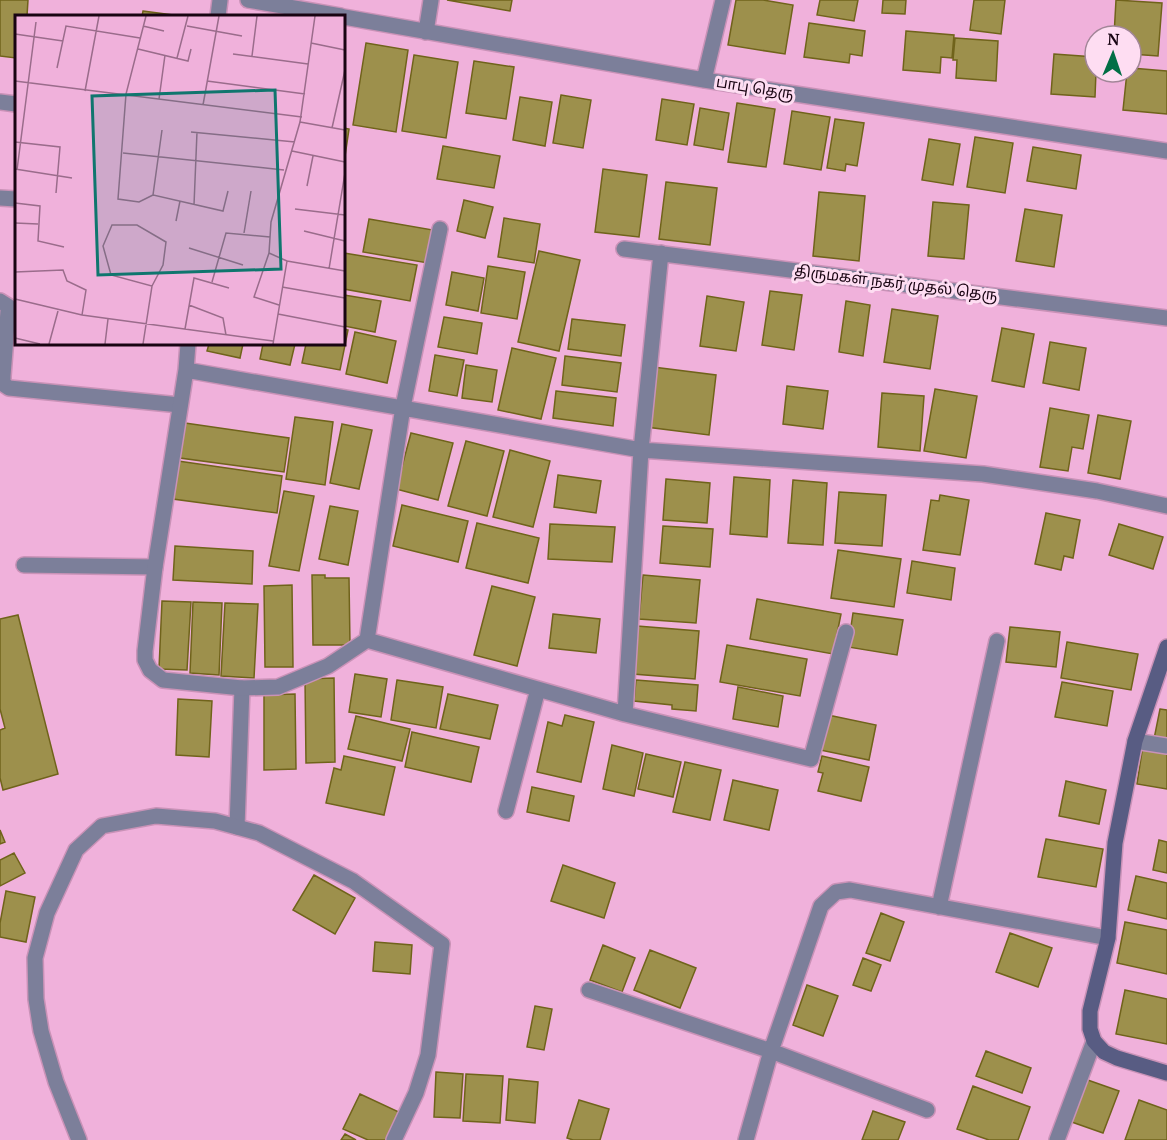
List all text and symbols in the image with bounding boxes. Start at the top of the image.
inset map [15,15,345,345]
north arrow [1083,24,1143,84]
text: N [1107,28,1120,50]
street label: பாபு தெரு [715,71,796,105]
street label: திருமகள் நகர் முதல் தெரு [793,260,999,306]

